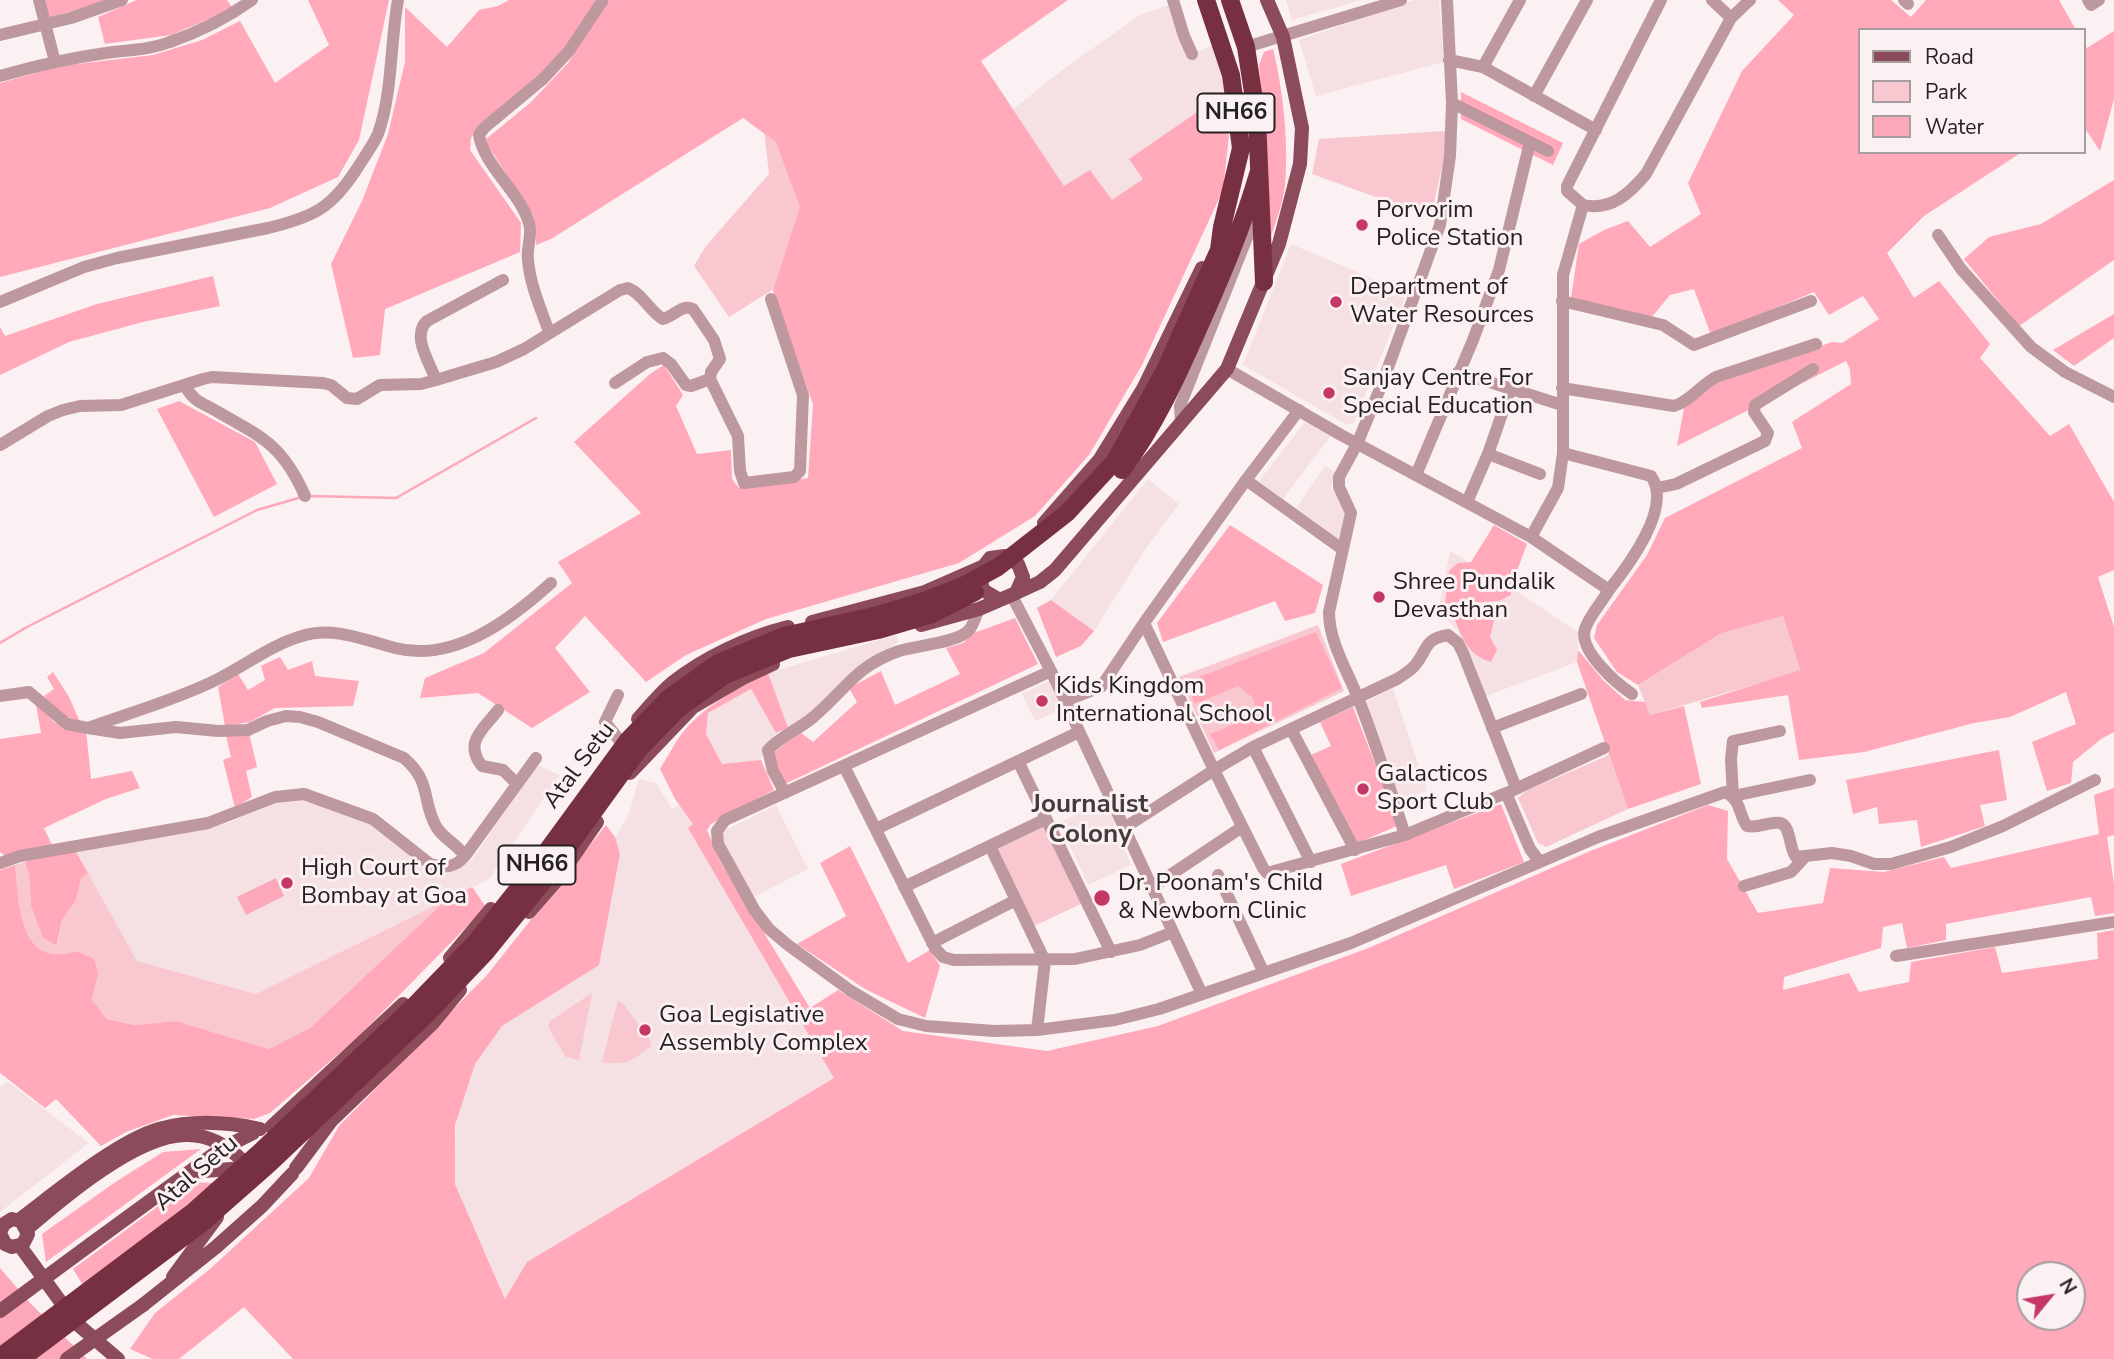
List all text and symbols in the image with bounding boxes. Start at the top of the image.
legend [1858,28,2086,154]
text: Road [1925,43,1974,71]
text: Park [1925,78,1967,106]
road number: NH66 [1198,94,1274,132]
text: Water [1925,113,1984,141]
place label: Porvorim Police Station [1376,197,1523,253]
marker: Porvorim Police Station [1354,217,1370,233]
place label: Department of Water Resources [1350,274,1534,330]
marker: Department of Water Resources [1328,294,1344,310]
place label: Sanjay Centre For Special Education [1343,365,1533,421]
marker: Sanjay Centre For Special Education [1321,385,1337,401]
place label: Shree Pundalik Devasthan [1393,569,1555,625]
marker: Shree Pundalik Devasthan [1371,589,1387,605]
place label: Kids Kingdom International School [1056,673,1272,729]
marker: Kids Kingdom International School [1034,693,1050,709]
street label: Atal Setu [538,717,622,815]
place label: Galacticos Sport Club [1377,761,1494,817]
marker: Galacticos Sport Club [1355,781,1371,797]
district label: Journalist Colony [1032,790,1148,852]
road number: NH66 [498,846,576,884]
place label: High Court of Bombay at Goa [301,855,467,911]
place label: Dr. Poonam's Child & Newborn Clinic [1118,870,1323,926]
marker: High Court of Bombay at Goa [279,875,295,891]
marker: Dr. Poonam's Child & Newborn Clinic [1092,888,1112,908]
place label: Goa Legislative Assembly Complex [659,1002,868,1058]
marker: Goa Legislative Assembly Complex [637,1022,653,1038]
street label: Atal Setu [149,1130,245,1218]
north arrow [2016,1261,2086,1331]
text: N [2053,1274,2082,1299]

